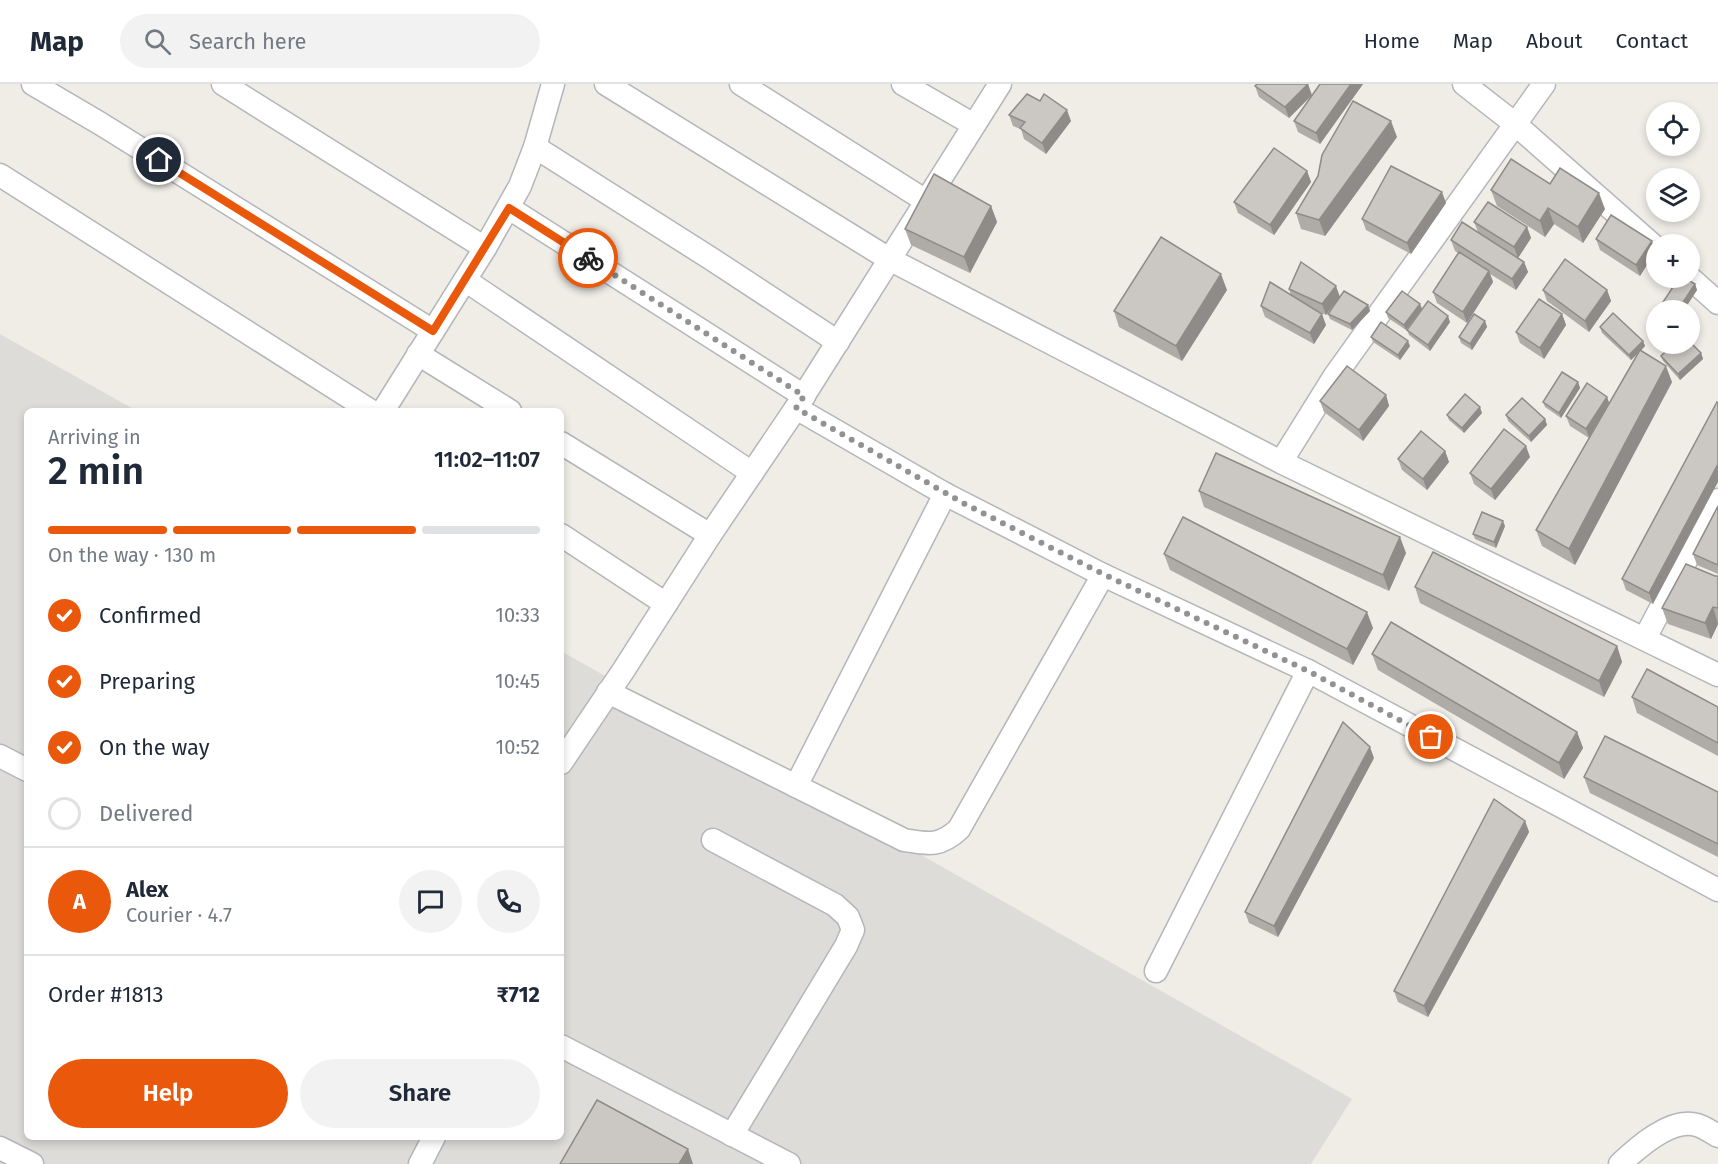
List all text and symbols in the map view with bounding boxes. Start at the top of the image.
search box [120,14,540,68]
text: Map [30,25,84,58]
icon: search [141,25,174,58]
text: Search here [189,28,307,55]
text: Home [1364,28,1420,54]
text: Map [1453,28,1493,54]
text: About [1526,28,1583,54]
text: Contact [1616,28,1688,54]
map controls [1646,102,1700,354]
button: locate [1646,102,1700,156]
pin [133,134,184,185]
icon: home [142,143,175,176]
button: layers [1646,168,1700,222]
courier [558,228,618,288]
button: + [1646,234,1700,288]
icon: bike [572,242,605,275]
button: − [1646,300,1700,354]
text: Arriving in [48,425,141,449]
text: 11:02–11:07 [434,446,540,473]
text: 2 min [48,448,144,494]
text: On the way · 130 m [48,543,216,567]
icon: check [48,599,81,632]
text: Confirmed [99,602,202,629]
text: 10:33 [495,603,540,627]
icon: check [48,665,81,698]
text: Preparing [99,668,195,695]
text: 10:45 [495,669,540,693]
pin [1405,711,1456,762]
icon: bag [1414,720,1447,753]
icon: check [48,731,81,764]
text: On the way [99,734,210,761]
text: 10:52 [496,735,540,759]
text: Delivered [99,800,194,827]
button: chat [399,870,462,933]
button: phone [477,870,540,933]
text: Alex [126,876,169,903]
text: A [73,888,86,915]
text: Courier · 4.7 [126,903,232,927]
text: Order #1813 [48,981,163,1008]
text: ₹712 [496,981,540,1008]
button: Help [48,1059,288,1128]
button: Share [300,1059,540,1128]

